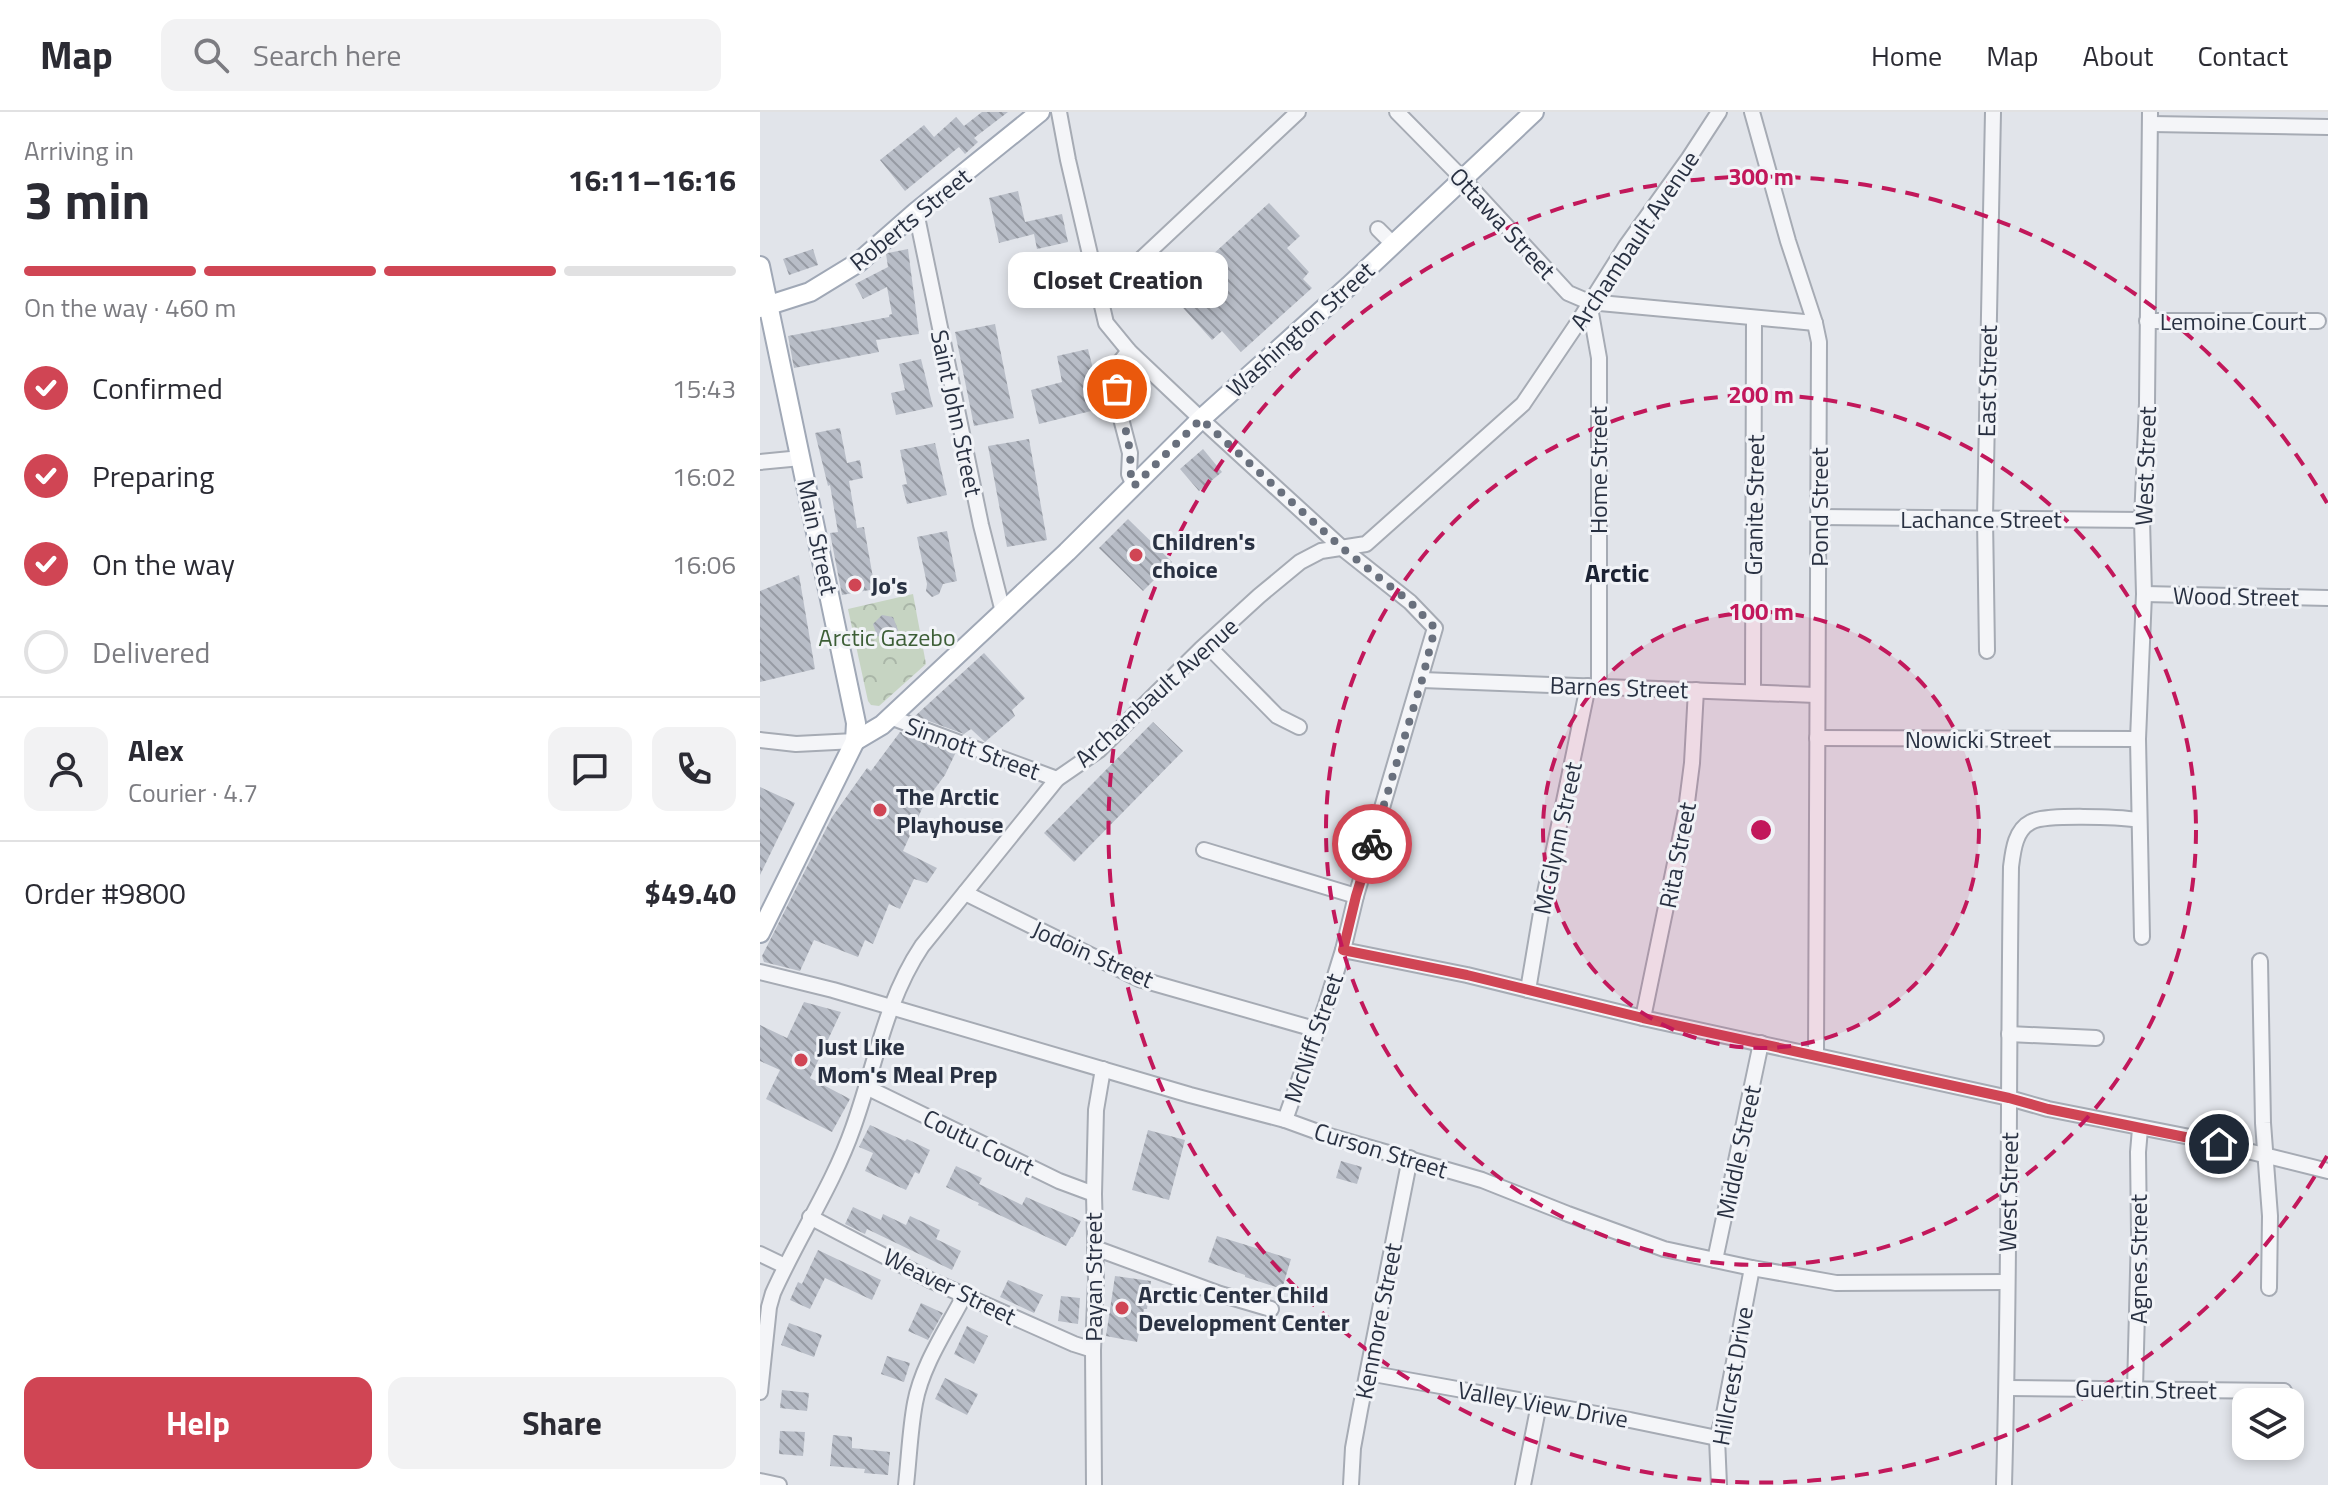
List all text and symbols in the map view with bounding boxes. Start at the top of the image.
search box [161,19,721,91]
text: Map [40,26,113,84]
text: Search here [253,32,402,78]
icon: search [189,33,233,77]
text: Home [1871,34,1942,77]
text: Map [1986,34,2039,77]
text: About [2083,34,2153,77]
text: Contact [2197,34,2288,77]
text: Arriving in [24,131,134,170]
street label: Archambault Avenue [1560,143,1708,337]
text: 16:11–16:16 [568,157,736,203]
street label: Roberts Street [842,158,979,279]
text: 300 m [1728,158,1794,194]
street label: Ottawa Street [1441,159,1565,288]
text: 3 min [24,160,150,239]
street label: Washington Street [1218,252,1383,405]
callout: Closet Creation [1007,253,1227,309]
text: Closet Creation [1033,260,1203,299]
text: On the way · 460 m [24,288,236,327]
street label: Lemoine Court [2160,303,2307,339]
street label: East Street [1968,324,2006,437]
street label: Saint John Street [922,326,992,500]
pin [1083,355,1151,423]
text: Confirmed [92,365,223,411]
icon: check [24,366,68,410]
icon: bag [1095,367,1139,411]
text: 15:43 [672,369,736,408]
text: 200 m [1728,376,1794,412]
street label: Home Street [1580,405,1616,534]
street label: West Street [2125,405,2165,526]
street label: Granite Street [1735,434,1773,576]
street label: Pond Street [1801,447,1837,567]
text: Preparing [92,453,214,499]
icon: check [24,454,68,498]
text: 16:02 [672,457,736,496]
street label: Main Street [788,476,848,599]
street label: Lachance Street [1900,501,2062,537]
place label: Children's choice [1152,523,1255,587]
text: On the way [92,541,235,587]
icon: check [24,542,68,586]
text: 16:06 [672,545,736,584]
marker: Children's choice [1127,546,1145,564]
district label: Arctic [1585,553,1649,592]
place label: Jo's [871,567,908,603]
marker: Jo's [846,576,864,594]
street label: Wood Street [2173,577,2300,615]
text: 100 m [1728,593,1794,629]
street label: Archambault Avenue [1066,609,1246,775]
park label: Arctic Gazebo [818,619,956,655]
text: Delivered [92,629,210,675]
street label: Barnes Street [1549,667,1689,707]
street label: Sinnott Street [901,707,1046,789]
street label: Nowicki Street [1905,721,2052,757]
button: person [24,727,108,811]
text: Alex [128,727,184,773]
button: chat [548,727,632,811]
button: phone [652,727,736,811]
street label: McGlynn Street [1523,758,1591,918]
text: Courier · 4.7 [128,773,258,812]
place label: The Arctic Playhouse [896,778,1004,842]
street label: Rita Street [1649,798,1705,911]
marker: The Arctic Playhouse [871,801,889,819]
courier [1332,804,1412,884]
centre of rings [1747,816,1775,844]
icon: bike [1350,822,1394,866]
text: Order #9800 [24,870,186,916]
text: $49.40 [644,870,736,916]
street label: Jodoin Street [1026,911,1160,997]
street label: McNiff Street [1274,968,1352,1108]
place label: Just Like Mom's Meal Prep [817,1028,998,1092]
marker: Just Like Mom's Meal Prep [792,1051,810,1069]
street label: Middle Street [1706,1081,1770,1222]
street label: Coutu Court [917,1100,1041,1185]
pin [2185,1110,2253,1178]
street label: Curson Street [1310,1113,1453,1188]
icon: home [2197,1122,2241,1166]
street label: West Street [1989,1131,2027,1252]
street label: Agnes Street [2120,1194,2156,1324]
street label: Payan Street [1075,1212,1111,1342]
street label: Weaver Street [878,1238,1023,1334]
street label: Kenmore Street [1345,1239,1411,1402]
place label: Arctic Center Child Development Center [1138,1276,1350,1340]
marker: Arctic Center Child Development Center [1113,1299,1131,1317]
street label: Hillcrest Drive [1702,1304,1762,1448]
street label: Guertin Street [2075,1370,2218,1408]
street label: Valley View Drive [1455,1371,1631,1437]
button: Help [24,1377,372,1469]
button: Share [388,1377,736,1469]
map controls [2232,1388,2304,1460]
button: layers [2232,1388,2304,1460]

